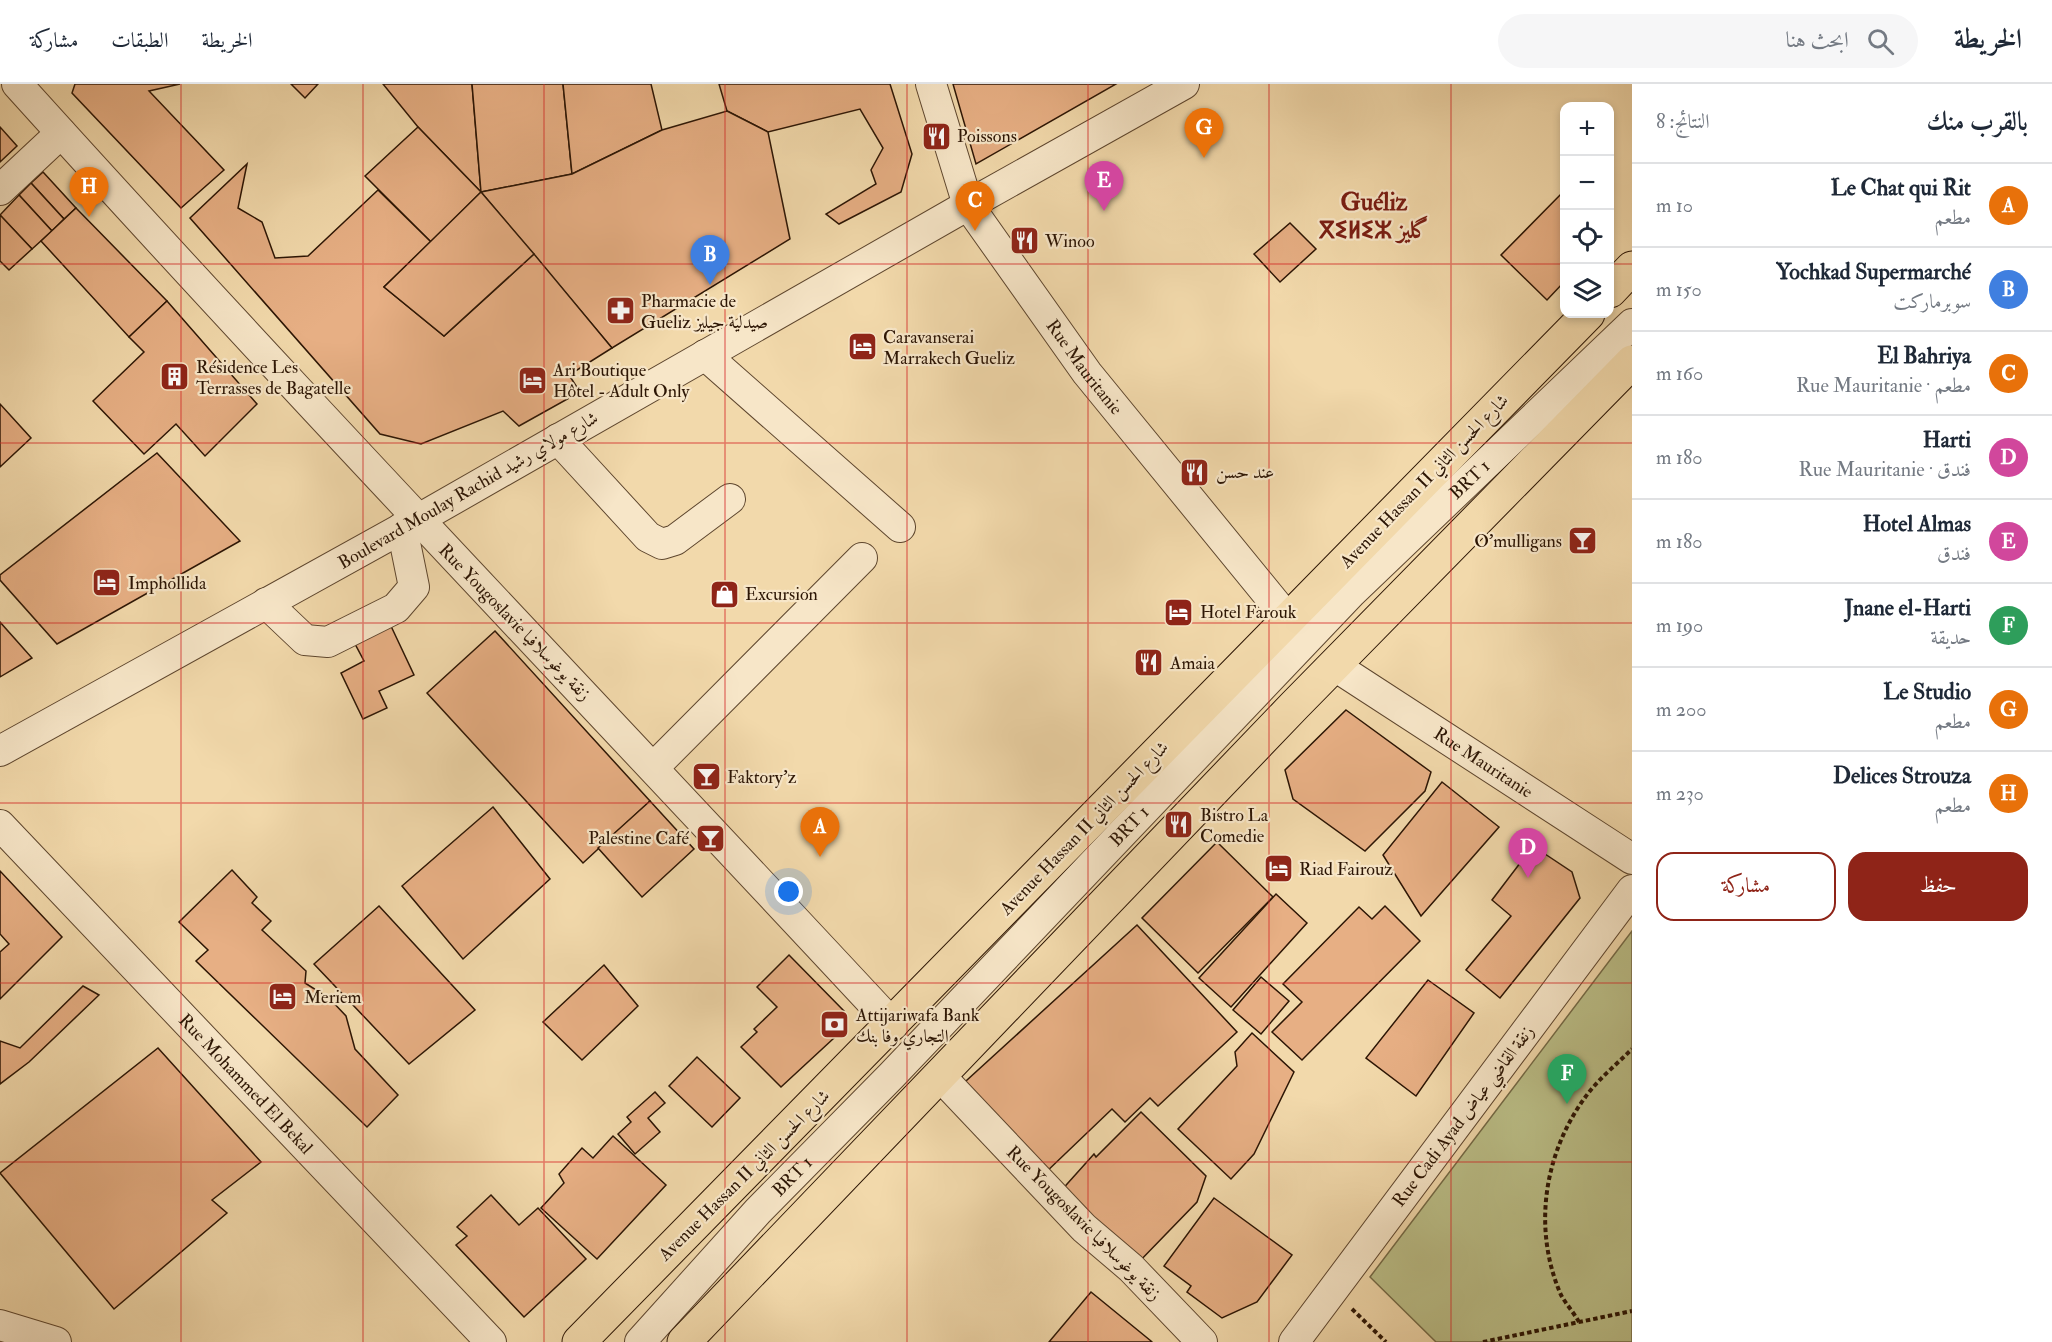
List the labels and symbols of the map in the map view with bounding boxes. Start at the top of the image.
pin: G [1184,109,1224,158]
restaurant icon: Poissons [920,120,952,152]
place label: Poissons [957,125,1017,148]
pin: E [1084,162,1124,211]
pin: H [70,168,109,217]
pin: C [956,182,994,231]
district label: Guéliz ⴳⵉⵍⵉⵣ گليز [1319,187,1429,246]
restaurant icon: Winoo [1008,225,1040,257]
place label: Winoo [1044,230,1095,253]
pin: B [690,236,730,285]
place label: Pharmacie de Gueliz صيدلية جيليز [641,290,768,334]
pharmacy icon: Pharmacie de Gueliz صيدلية جيليز [604,295,636,327]
street label: Rue Mauritanie [1041,315,1128,420]
place label: Caravanserai Marrakech Gueliz [883,326,1015,370]
hotel icon: Caravanserai Marrakech Gueliz [846,331,878,363]
place label: Résidence Les Terrasses de Bagatelle [196,356,351,400]
place label: Ari Boutique Hôtel - Adult Only [552,359,691,403]
building icon: Résidence Les Terrasses de Bagatelle [159,361,191,393]
hotel icon: Ari Boutique Hôtel - Adult Only [516,364,548,396]
street label: Avenue Hassan II شارع الحسن الثاني [1334,389,1516,576]
street label: Boulevard Moulay Rachid شارع مولاي رشيد [334,406,604,577]
street label: BRT 1 [1445,455,1495,505]
restaurant icon: عند حسن [1179,456,1211,488]
place label: عند حسن [1216,461,1274,484]
bar icon: O'mulligans [1567,525,1599,557]
place label: O'mulligans [1474,530,1562,553]
street label: Rue Yougoslavie زنقة يوغوسلافيا [433,539,596,706]
hotel icon: Imphollida [91,567,123,599]
place label: Imphollida [128,572,207,595]
shop icon: Excursion [708,578,740,610]
place label: Excursion [745,583,818,606]
hotel icon: Hotel Farouk [1163,596,1195,628]
place label: Hotel Farouk [1200,601,1297,624]
restaurant icon: Amaia [1133,647,1165,679]
place label: Amaia [1169,652,1216,675]
street label: Rue Mauritanie [1429,722,1537,804]
street label: Avenue Hassan II شارع الحسن الثاني [994,736,1176,923]
bar icon: Faktory’z [690,761,722,793]
place label: Faktory’z [727,766,797,789]
street label: BRT 1 [1105,801,1154,852]
place label: Bistro La Comedie [1200,804,1269,848]
pin: A [800,808,840,857]
restaurant icon: Bistro La Comedie [1163,809,1195,841]
bar icon: Palestine Café [694,822,726,854]
place label: Palestine Café [588,827,689,850]
pin: D [1508,828,1547,878]
hotel icon: Riad Fairouz [1262,853,1294,885]
place label: Riad Fairouz [1299,858,1393,881]
your location [774,877,803,906]
hotel icon: Meriem [267,981,299,1013]
place label: Meriem [304,986,362,1009]
place label: Attijariwafa Bank التجاري وفا بنك [855,1004,980,1051]
street label: Rue Mohammed El Bekal [173,1009,318,1160]
bank icon: Attijariwafa Bank التجاري وفا بنك [819,1009,851,1041]
street label: Rue Cadi Ayad زنقة القاضي عياض [1388,1021,1543,1215]
pin: F [1548,1054,1586,1104]
street label: Avenue Hassan II شارع الحسن الثاني [653,1085,837,1269]
street label: Rue Yougoslavie زنقة يوغوسلافيا [1001,1141,1166,1306]
street label: BRT 1 [768,1152,818,1202]

